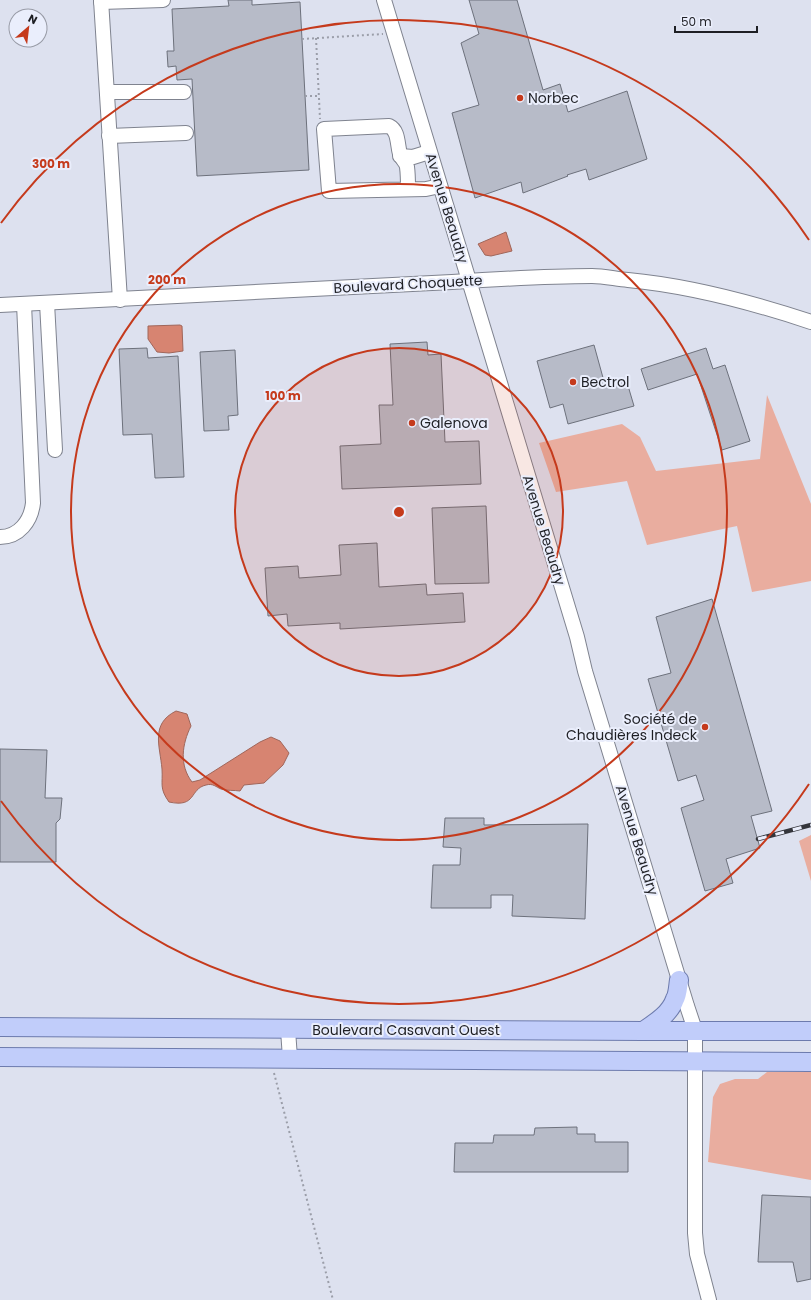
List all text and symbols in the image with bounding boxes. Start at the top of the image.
north arrow [8,8,48,48]
scale bar [675,8,757,34]
text: N [25,10,40,28]
text: 50 m [681,13,712,30]
place label: Norbec [528,88,579,108]
marker: Norbec [515,93,525,103]
street label: Avenue Beaudry [421,150,473,266]
text: 300 m [32,155,70,172]
street label: Boulevard Choquette [333,270,483,298]
text: 200 m [148,271,186,288]
place label: Bectrol [581,372,629,392]
marker: Bectrol [568,377,578,387]
text: 100 m [265,387,301,404]
place label: Galenova [420,413,488,433]
marker: Galenova [407,418,417,428]
street label: Avenue Beaudry [518,472,570,588]
centre of rings [392,505,406,519]
place label: Société de Chaudières Indeck [566,709,698,745]
marker: Société de Chaudières Indeck [700,722,710,732]
street label: Avenue Beaudry [611,782,663,898]
street label: Boulevard Casavant Ouest [312,1020,500,1040]

